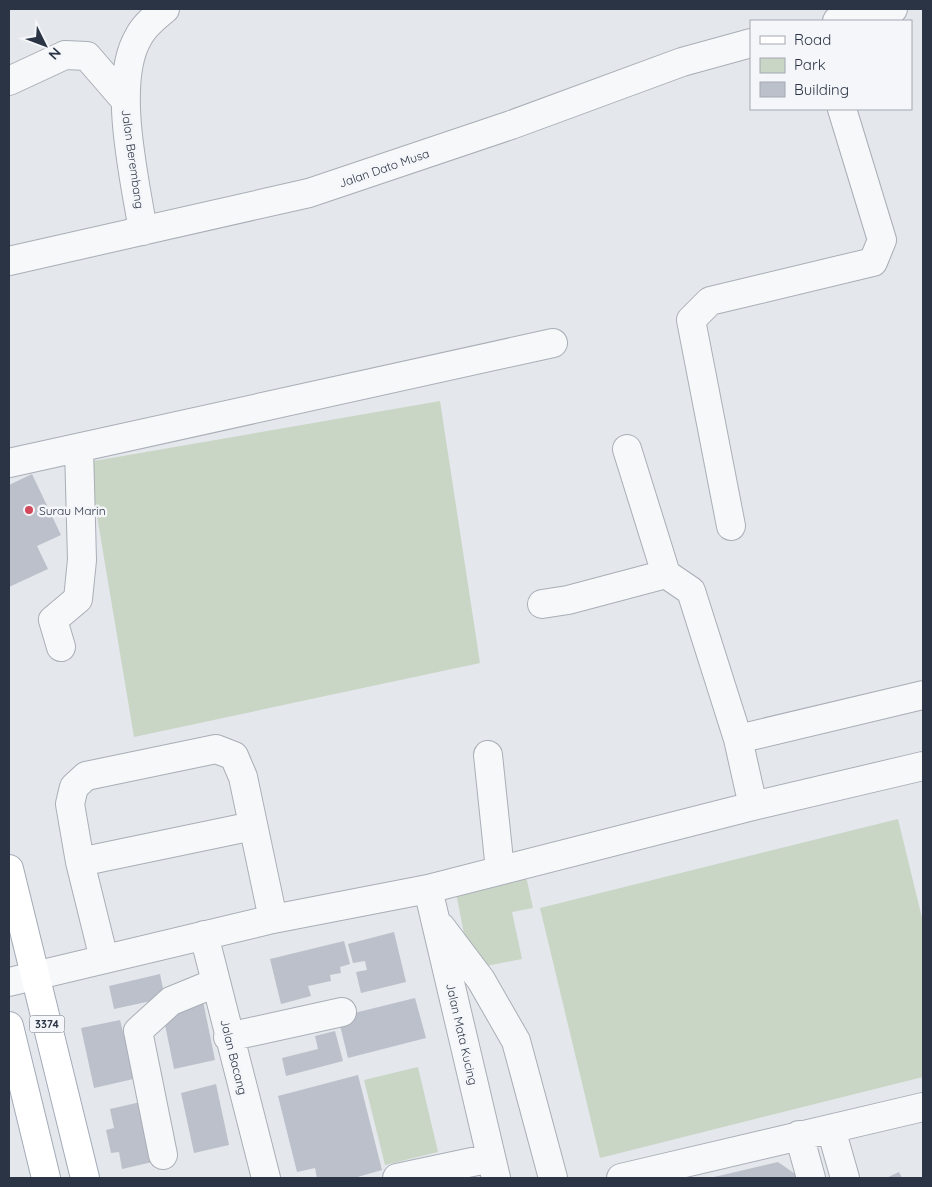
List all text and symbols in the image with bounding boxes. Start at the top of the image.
north arrow [20,20,70,70]
legend [750,20,912,110]
text: Road [794,30,831,49]
text: N [45,44,65,64]
text: Park [794,55,826,74]
text: Building [794,80,849,99]
street label: Jalan Berembang [119,108,147,210]
street label: Jalan Dato Musa [337,146,431,190]
place label: Surau Marin [39,503,106,518]
marker: Surau Marin [23,504,35,516]
street label: Jalan Mata Kucing [443,982,481,1086]
road number: 3374 [30,1016,64,1032]
street label: Jalan Bacang [217,1018,251,1096]

